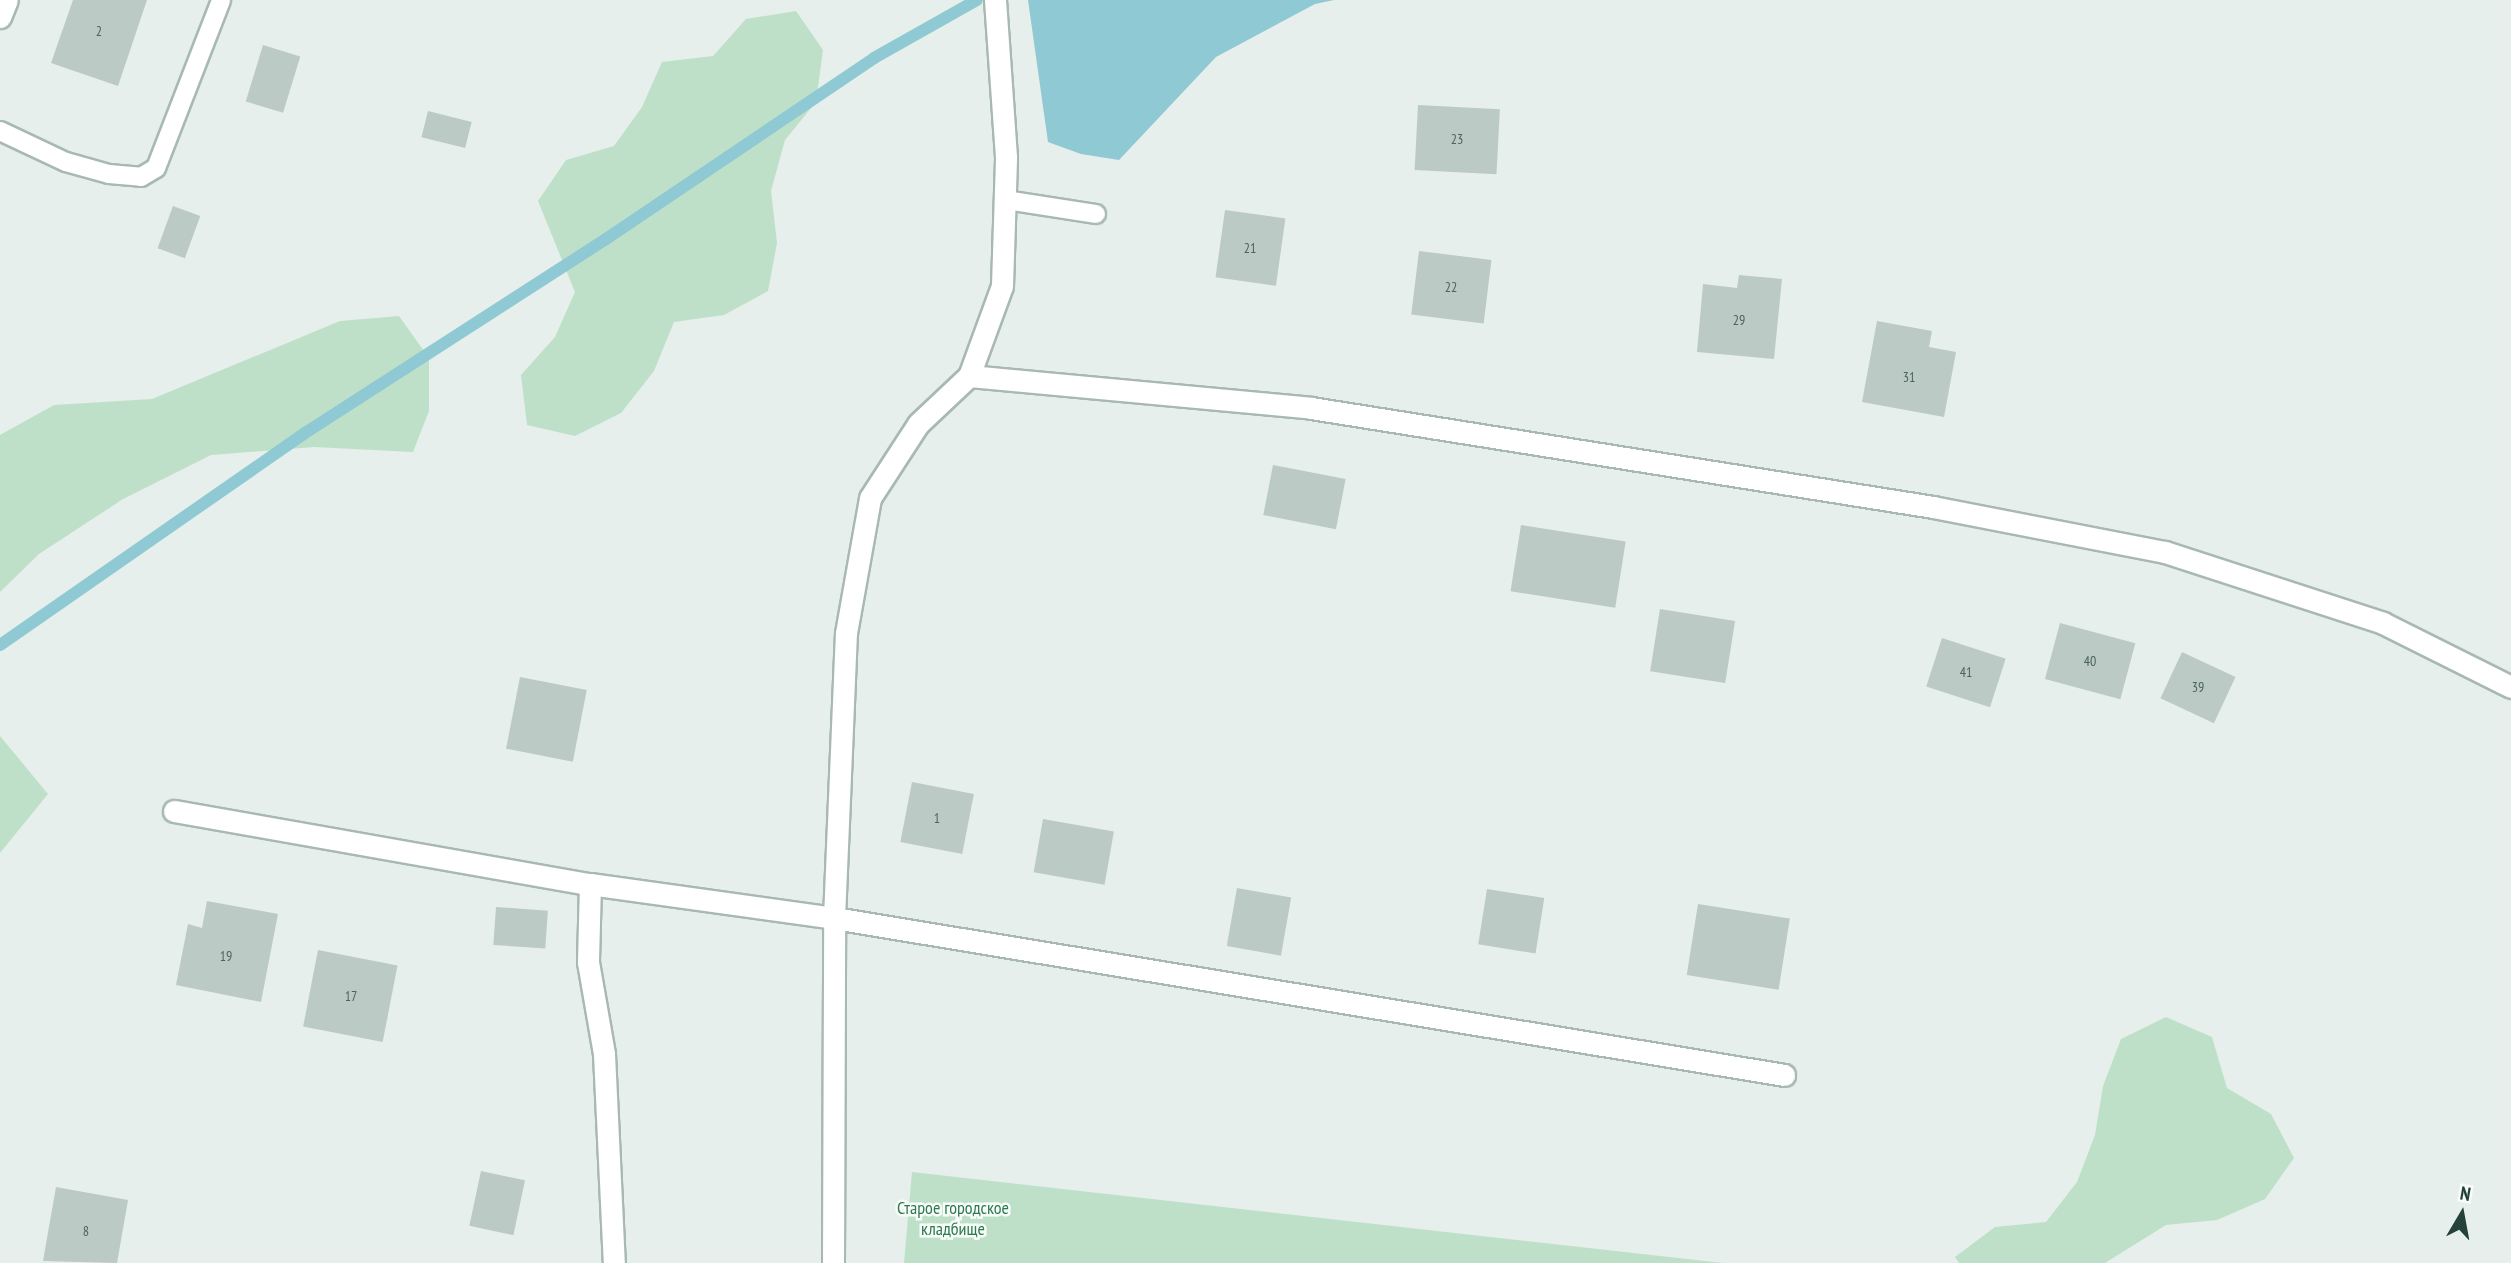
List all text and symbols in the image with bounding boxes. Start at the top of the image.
house number: 2 [96,23,102,39]
house number: 23 [1451,131,1463,147]
house number: 21 [1244,240,1256,256]
house number: 22 [1445,279,1457,295]
house number: 29 [1733,312,1745,328]
house number: 31 [1903,369,1915,385]
house number: 40 [2084,653,2096,669]
house number: 41 [1960,664,1972,680]
house number: 39 [2192,679,2204,695]
house number: 1 [934,810,940,826]
house number: 19 [220,948,232,964]
house number: 17 [345,988,357,1004]
north arrow [2427,1179,2497,1249]
text: N [2459,1181,2473,1206]
park label: Старое городское кладбище [897,1198,1009,1240]
house number: 8 [83,1223,89,1239]

